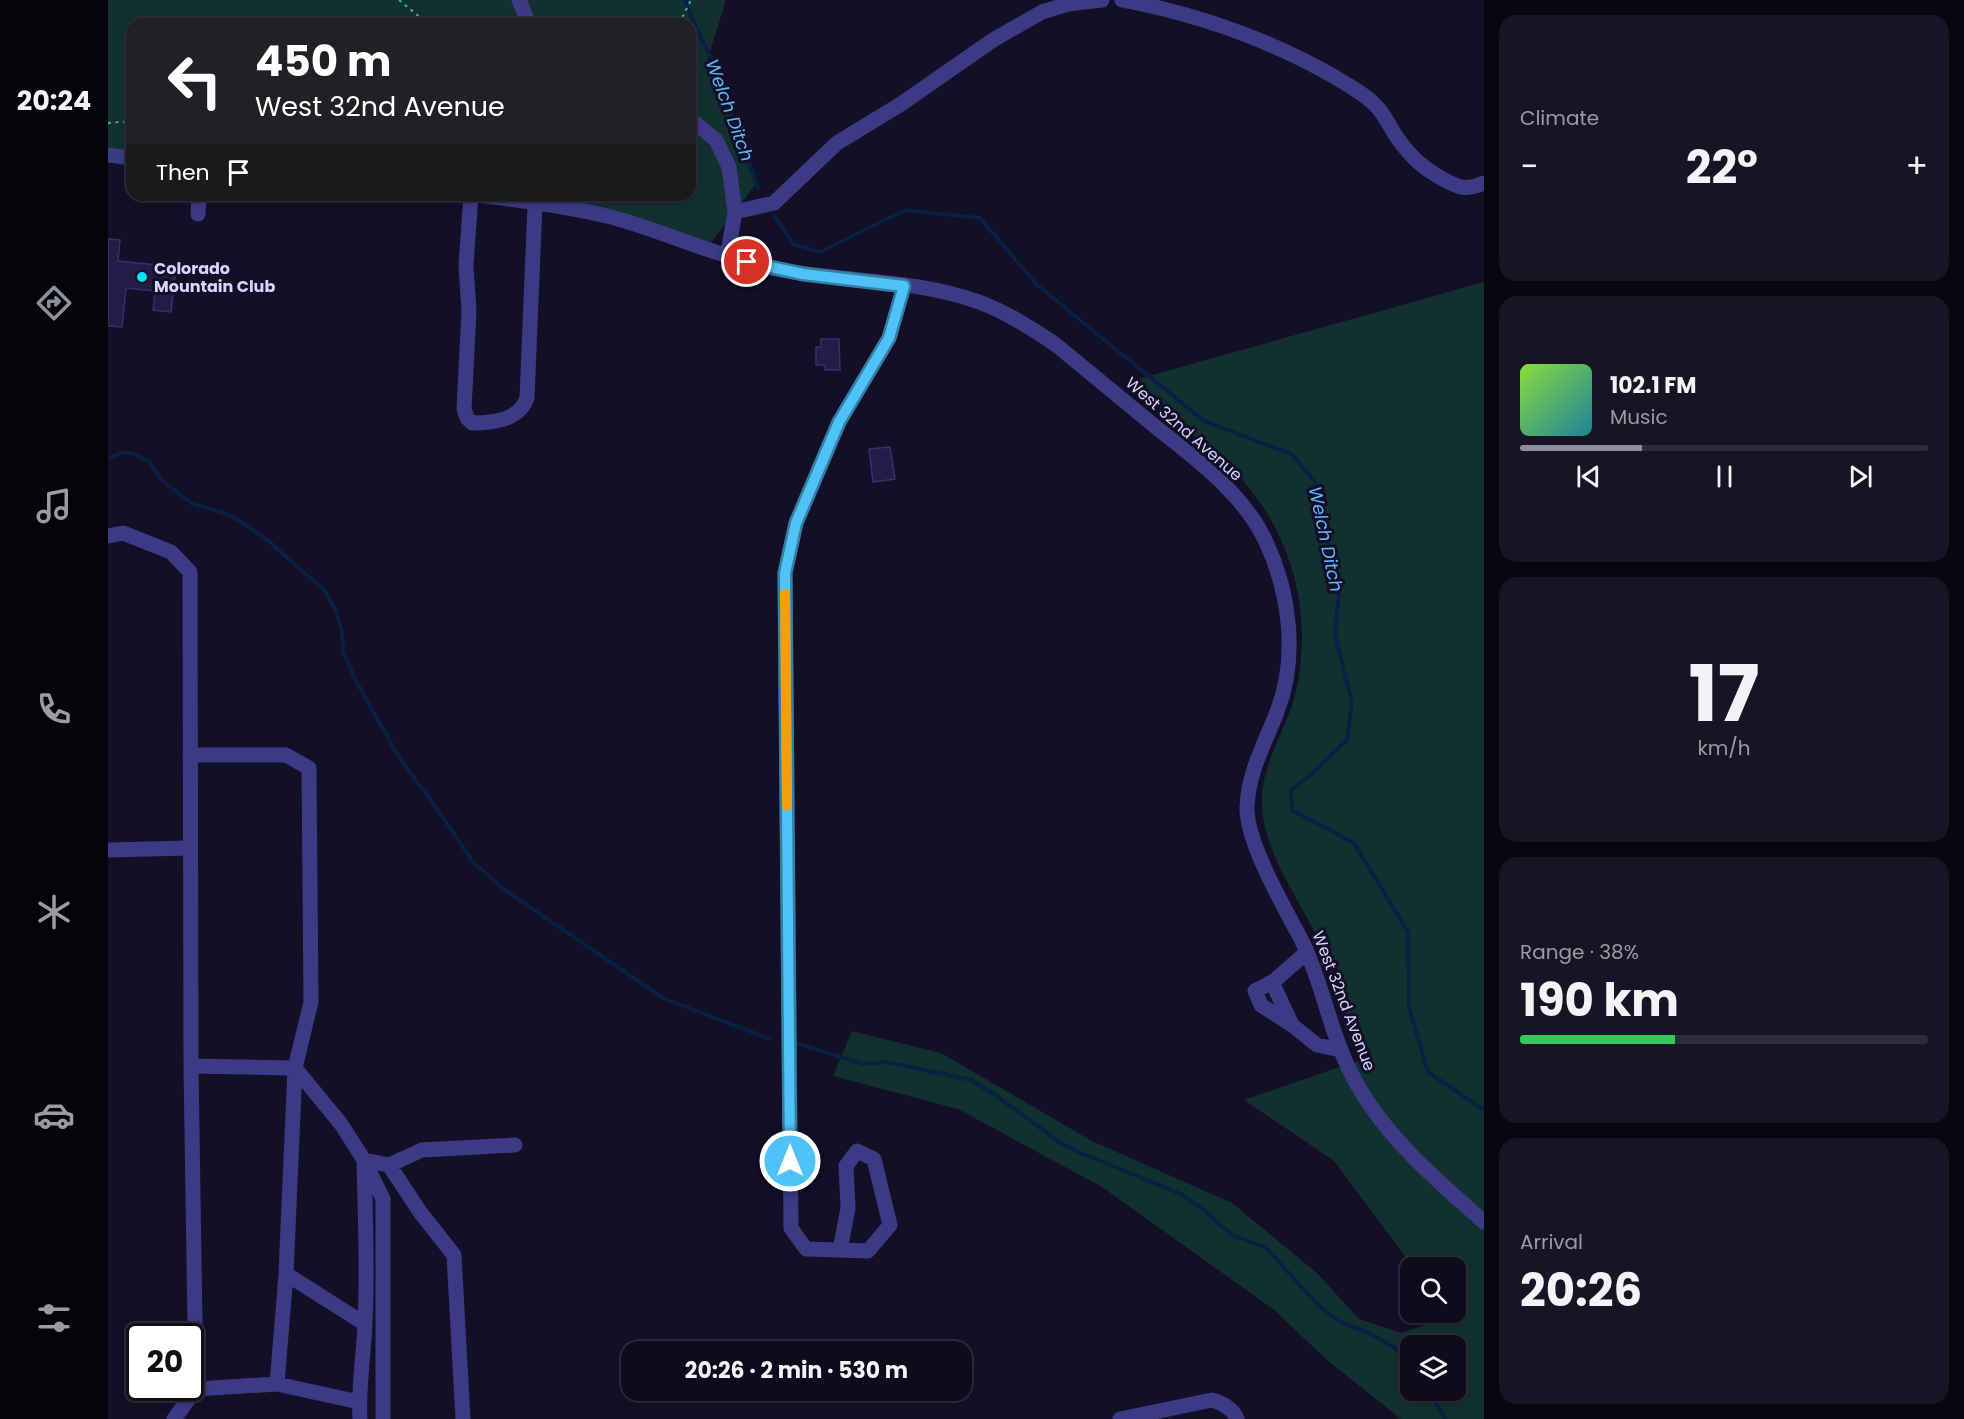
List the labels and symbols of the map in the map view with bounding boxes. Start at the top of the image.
water label: Welch Ditch [700,55,760,165]
pin [721,236,772,287]
place label: Colorado Mountain Club [154,257,275,298]
marker: Colorado Mountain Club [135,270,149,284]
street label: West 32nd Avenue [1121,372,1247,486]
water label: Welch Ditch [1303,484,1349,594]
street label: West 32nd Avenue [1307,928,1381,1074]
position arrow [758,1129,822,1193]
speed limit sign: 20 [126,1323,204,1401]

